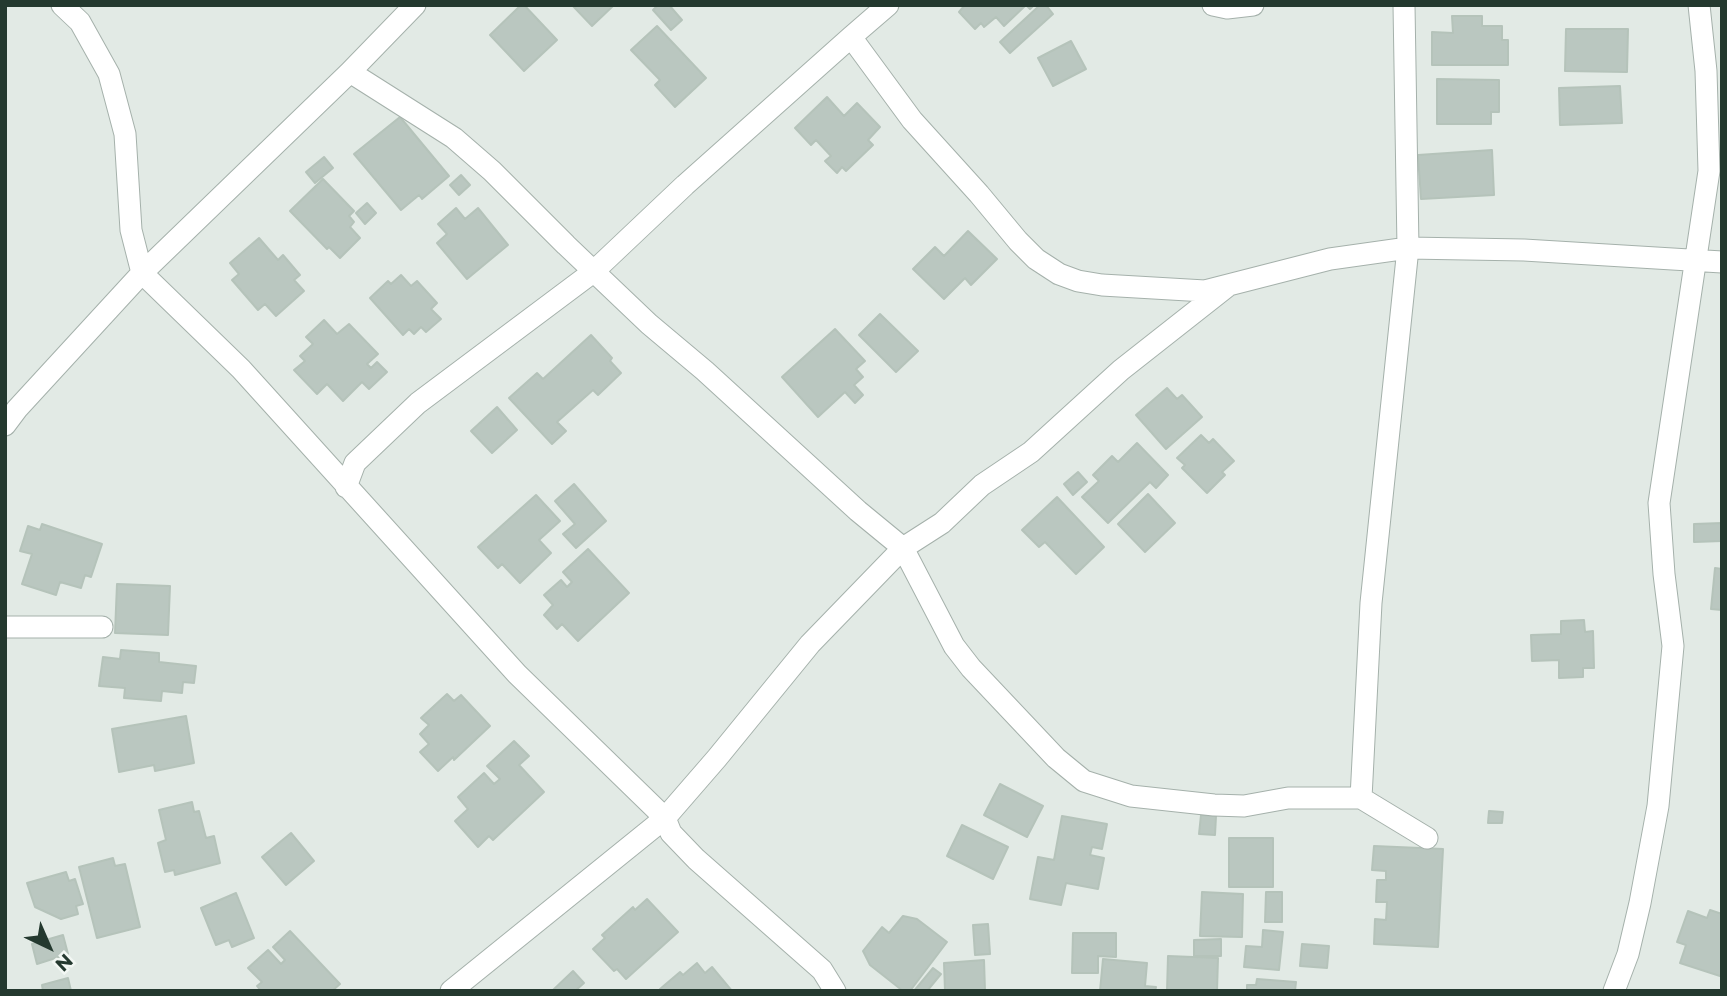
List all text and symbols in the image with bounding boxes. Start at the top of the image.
north arrow [14,912,84,982]
text: N [50,949,77,976]

